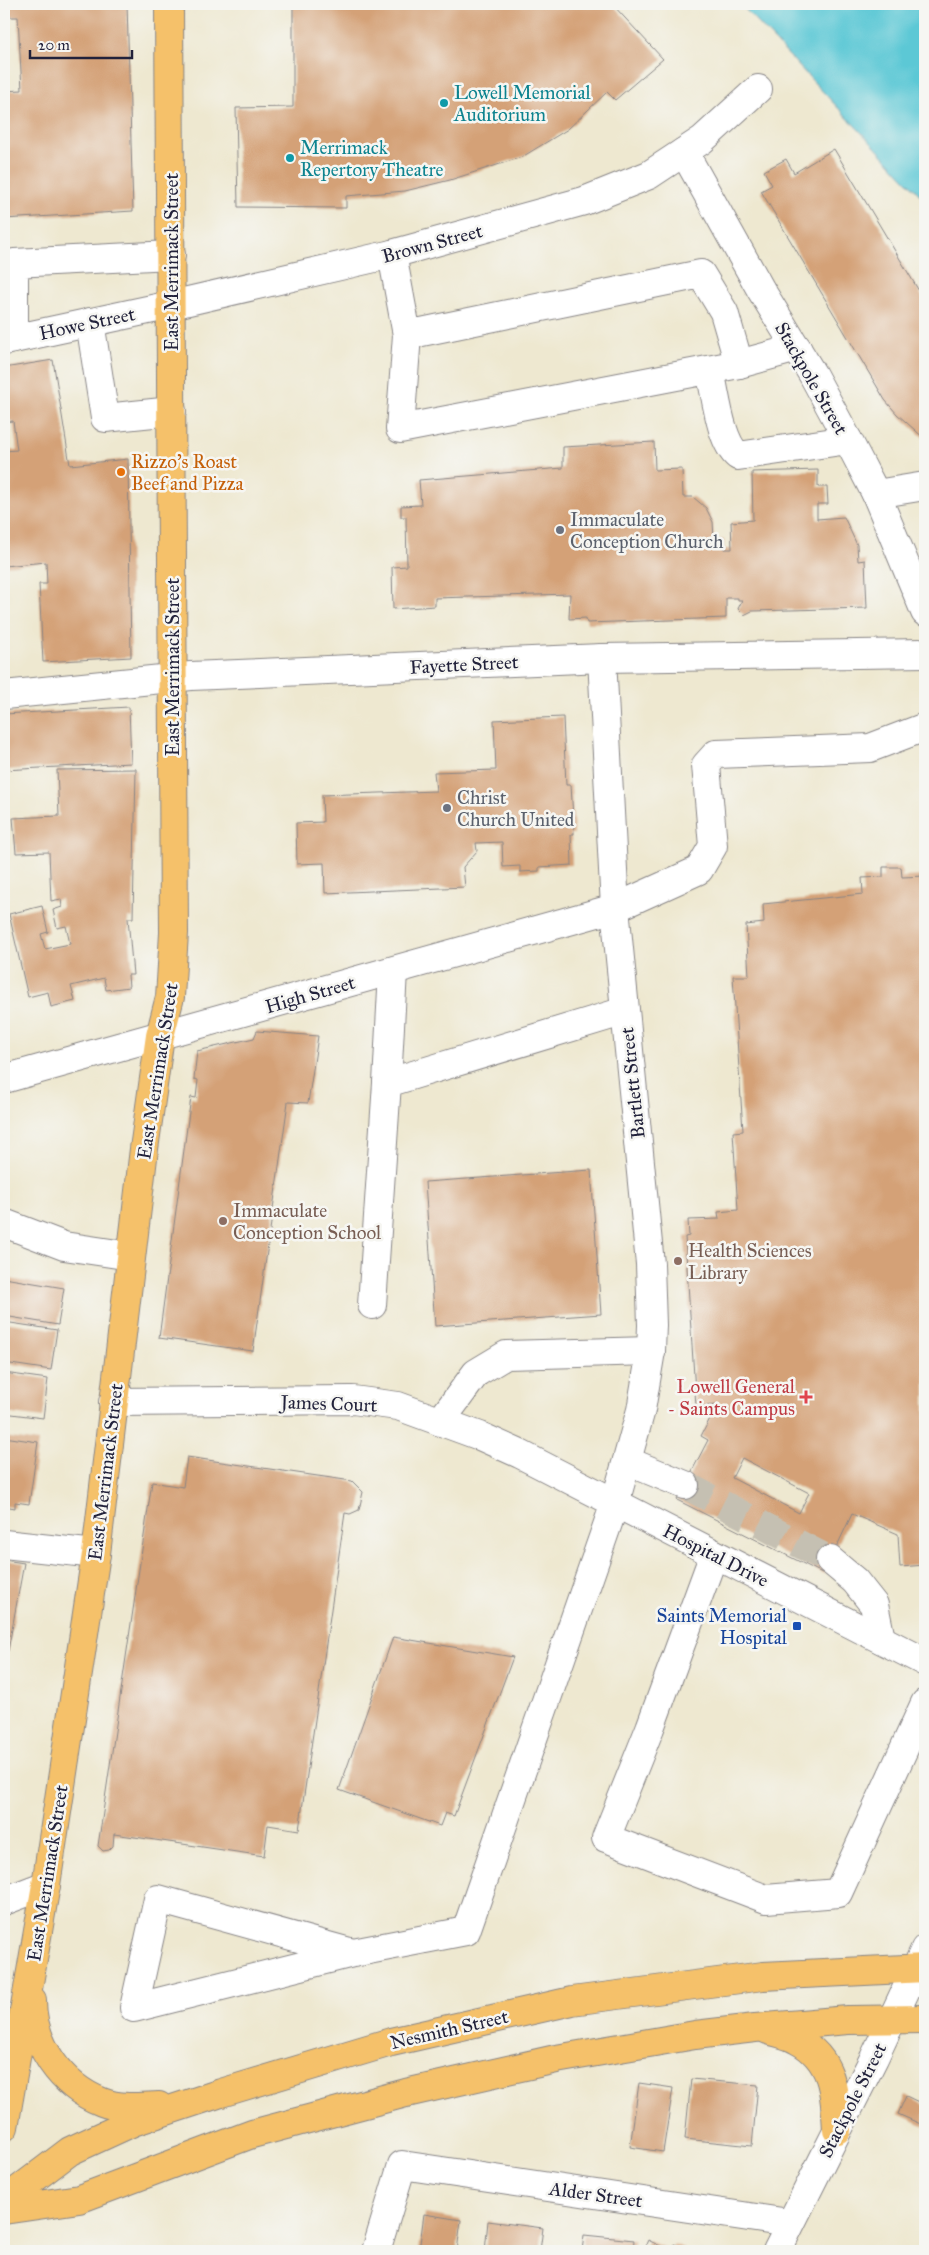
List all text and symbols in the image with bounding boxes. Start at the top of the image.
scale bar [30,28,132,60]
text: 20 m [38,36,70,54]
place label: Lowell Memorial Auditorium [453,81,591,126]
marker: Lowell Memorial Auditorium [438,97,450,109]
place label: Merrimack Repertory Theatre [300,136,443,181]
marker: Merrimack Repertory Theatre [284,152,296,164]
street label: East Merrimack Street [160,173,183,351]
street label: Brown Street [379,219,485,268]
street label: Howe Street [37,302,137,345]
street label: Stackpole Street [770,318,853,439]
place label: Rizzo's Roast Beef and Pizza [131,450,244,495]
marker: Rizzo's Roast Beef and Pizza [115,466,127,478]
place label: Immaculate Conception Church [570,508,724,553]
marker: Immaculate Conception Church [554,524,566,536]
street label: East Merrimack Street [161,578,184,756]
street label: Fayette Street [409,650,519,679]
place label: Christ Church United [457,786,575,831]
marker: Christ Church United [441,802,453,814]
street label: High Street [263,971,358,1019]
street label: East Merrimack Street [132,981,183,1161]
street label: Bartlett Street [615,1026,650,1140]
place label: Immaculate Conception School [233,1199,382,1244]
marker: Immaculate Conception School [217,1215,229,1227]
place label: Health Sciences Library [688,1239,812,1284]
marker: Health Sciences Library [672,1255,684,1267]
place label: Lowell General - Saints Campus [667,1375,796,1420]
street label: East Merrimack Street [83,1382,128,1562]
street label: James Court [278,1390,378,1418]
marker: Lowell General - Saints Campus [799,1390,813,1404]
street label: Hospital Drive [659,1519,772,1592]
place label: Saints Memorial Hospital [657,1604,788,1649]
marker: Saints Memorial Hospital [791,1620,803,1632]
street label: East Merrimack Street [22,1783,73,1963]
street label: Nesmith Street [388,2005,511,2054]
street label: Stackpole Street [814,2039,891,2162]
street label: Alder Street [547,2176,644,2212]

